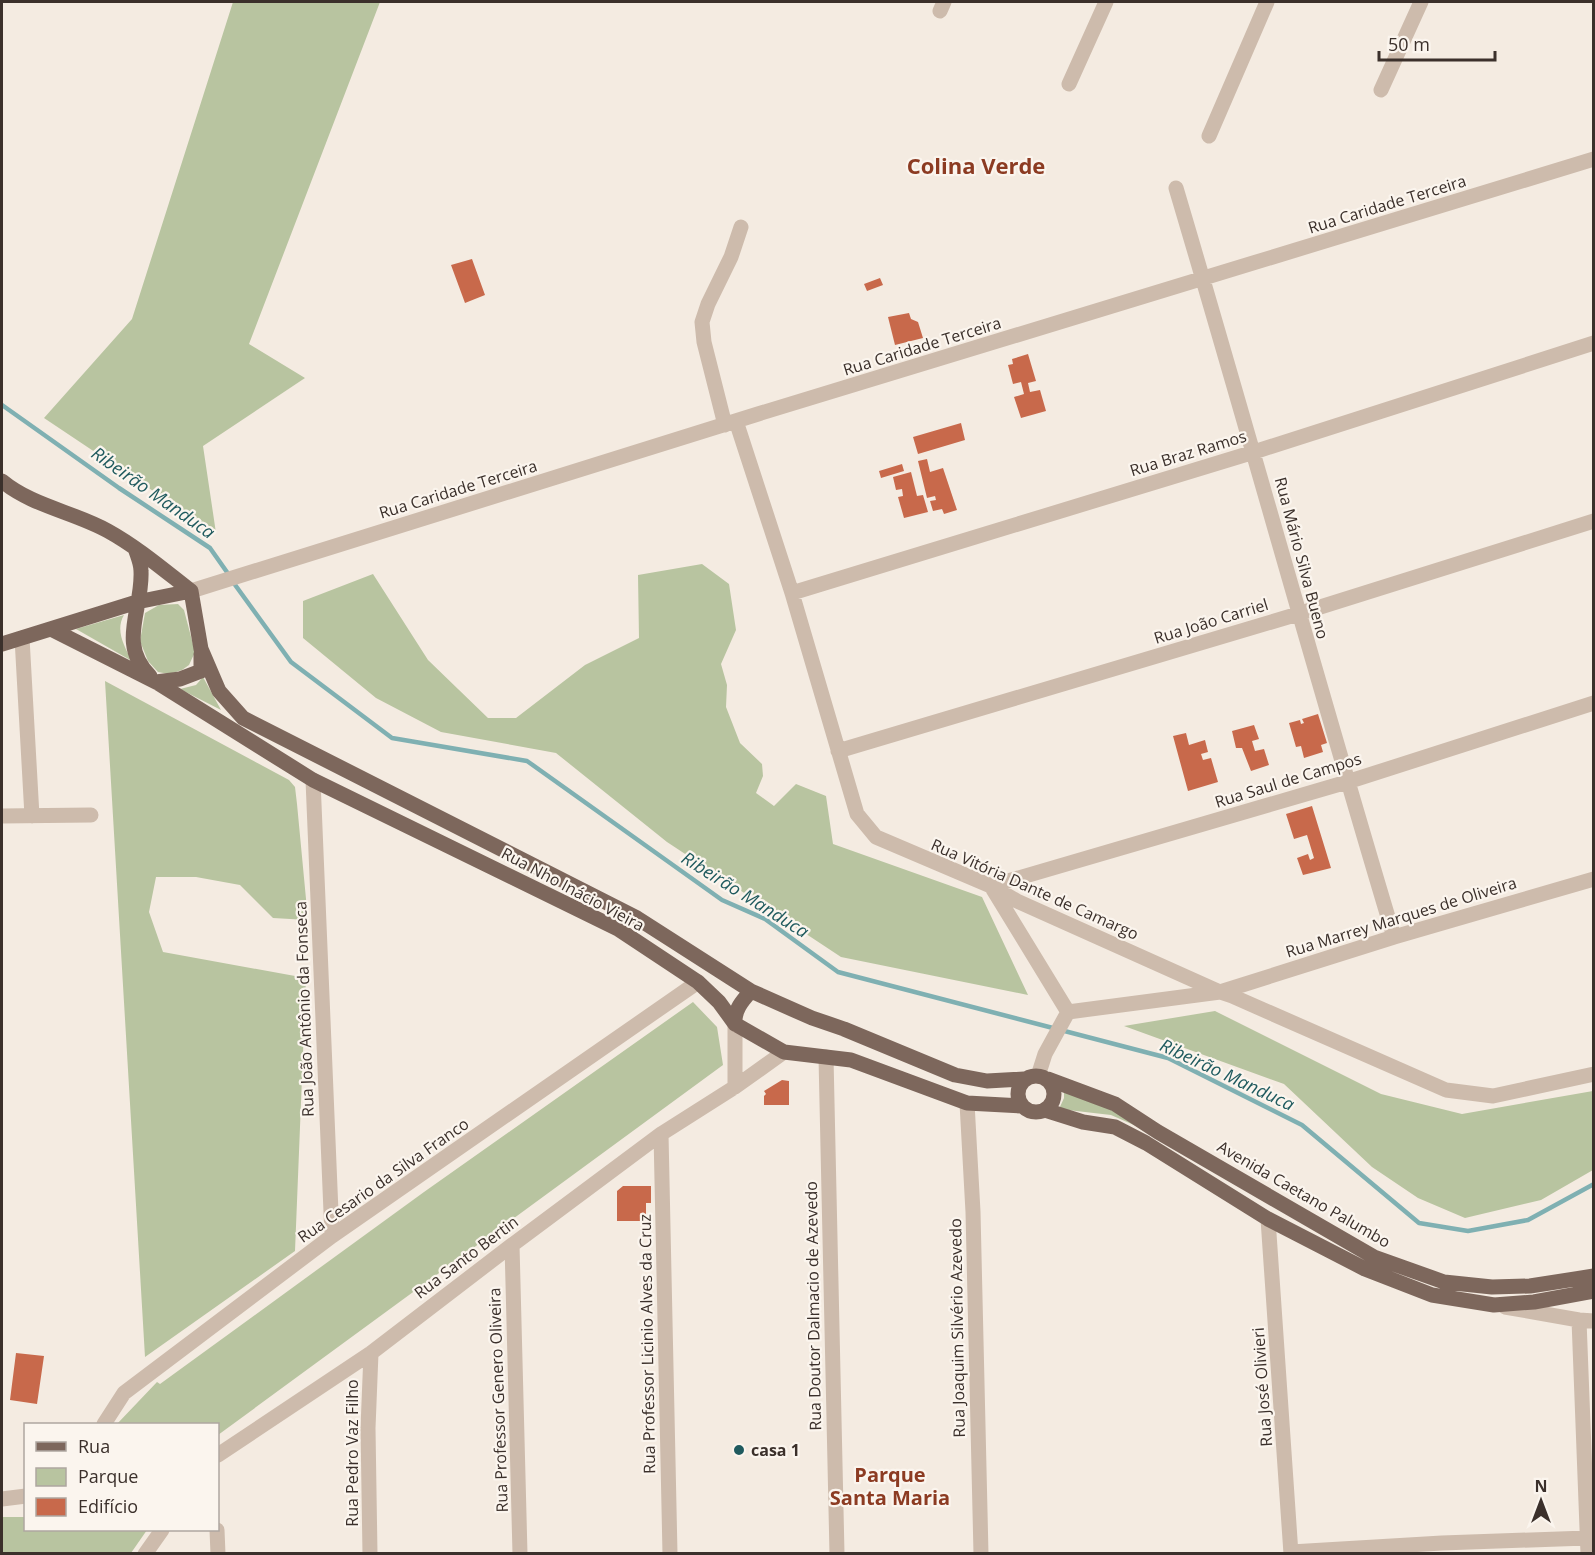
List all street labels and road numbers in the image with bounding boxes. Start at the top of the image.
street label: Rua Caridade Terceira [1305,169,1469,239]
street label: Rua Caridade Terceira [840,311,1004,381]
street label: Rua Braz Ramos [1127,425,1249,481]
street label: Rua Caridade Terceira [376,454,540,524]
street label: Rua Mário Silva Bueno [1270,475,1334,641]
street label: Rua João Carriel [1151,593,1271,649]
street label: Rua Saul de Campos [1212,747,1364,813]
street label: Rua Vitória Dante de Camargo [928,833,1142,945]
street label: Rua Nho Inácio Vieira [498,842,648,936]
street label: Rua Marrey Marques de Oliveira [1283,871,1519,963]
street label: Rua João Antônio da Fonseca [289,901,319,1117]
street label: Rua Cesario da Silva Franco [293,1112,473,1248]
street label: Avenida Caetano Palumbo [1213,1135,1395,1253]
street label: Rua Doutor Dalmacio de Azevedo [800,1181,826,1431]
street label: Rua Santo Bertin [409,1211,523,1303]
street label: Rua Professor Licinio Alves da Cruz [634,1214,660,1474]
street label: Rua Joaquim Silvério Azevedo [944,1218,970,1438]
street label: Rua Professor Genero Oliveira [483,1287,513,1513]
street label: Rua José Olivieri [1247,1327,1277,1447]
street label: Rua Pedro Vaz Filho [341,1379,363,1527]

